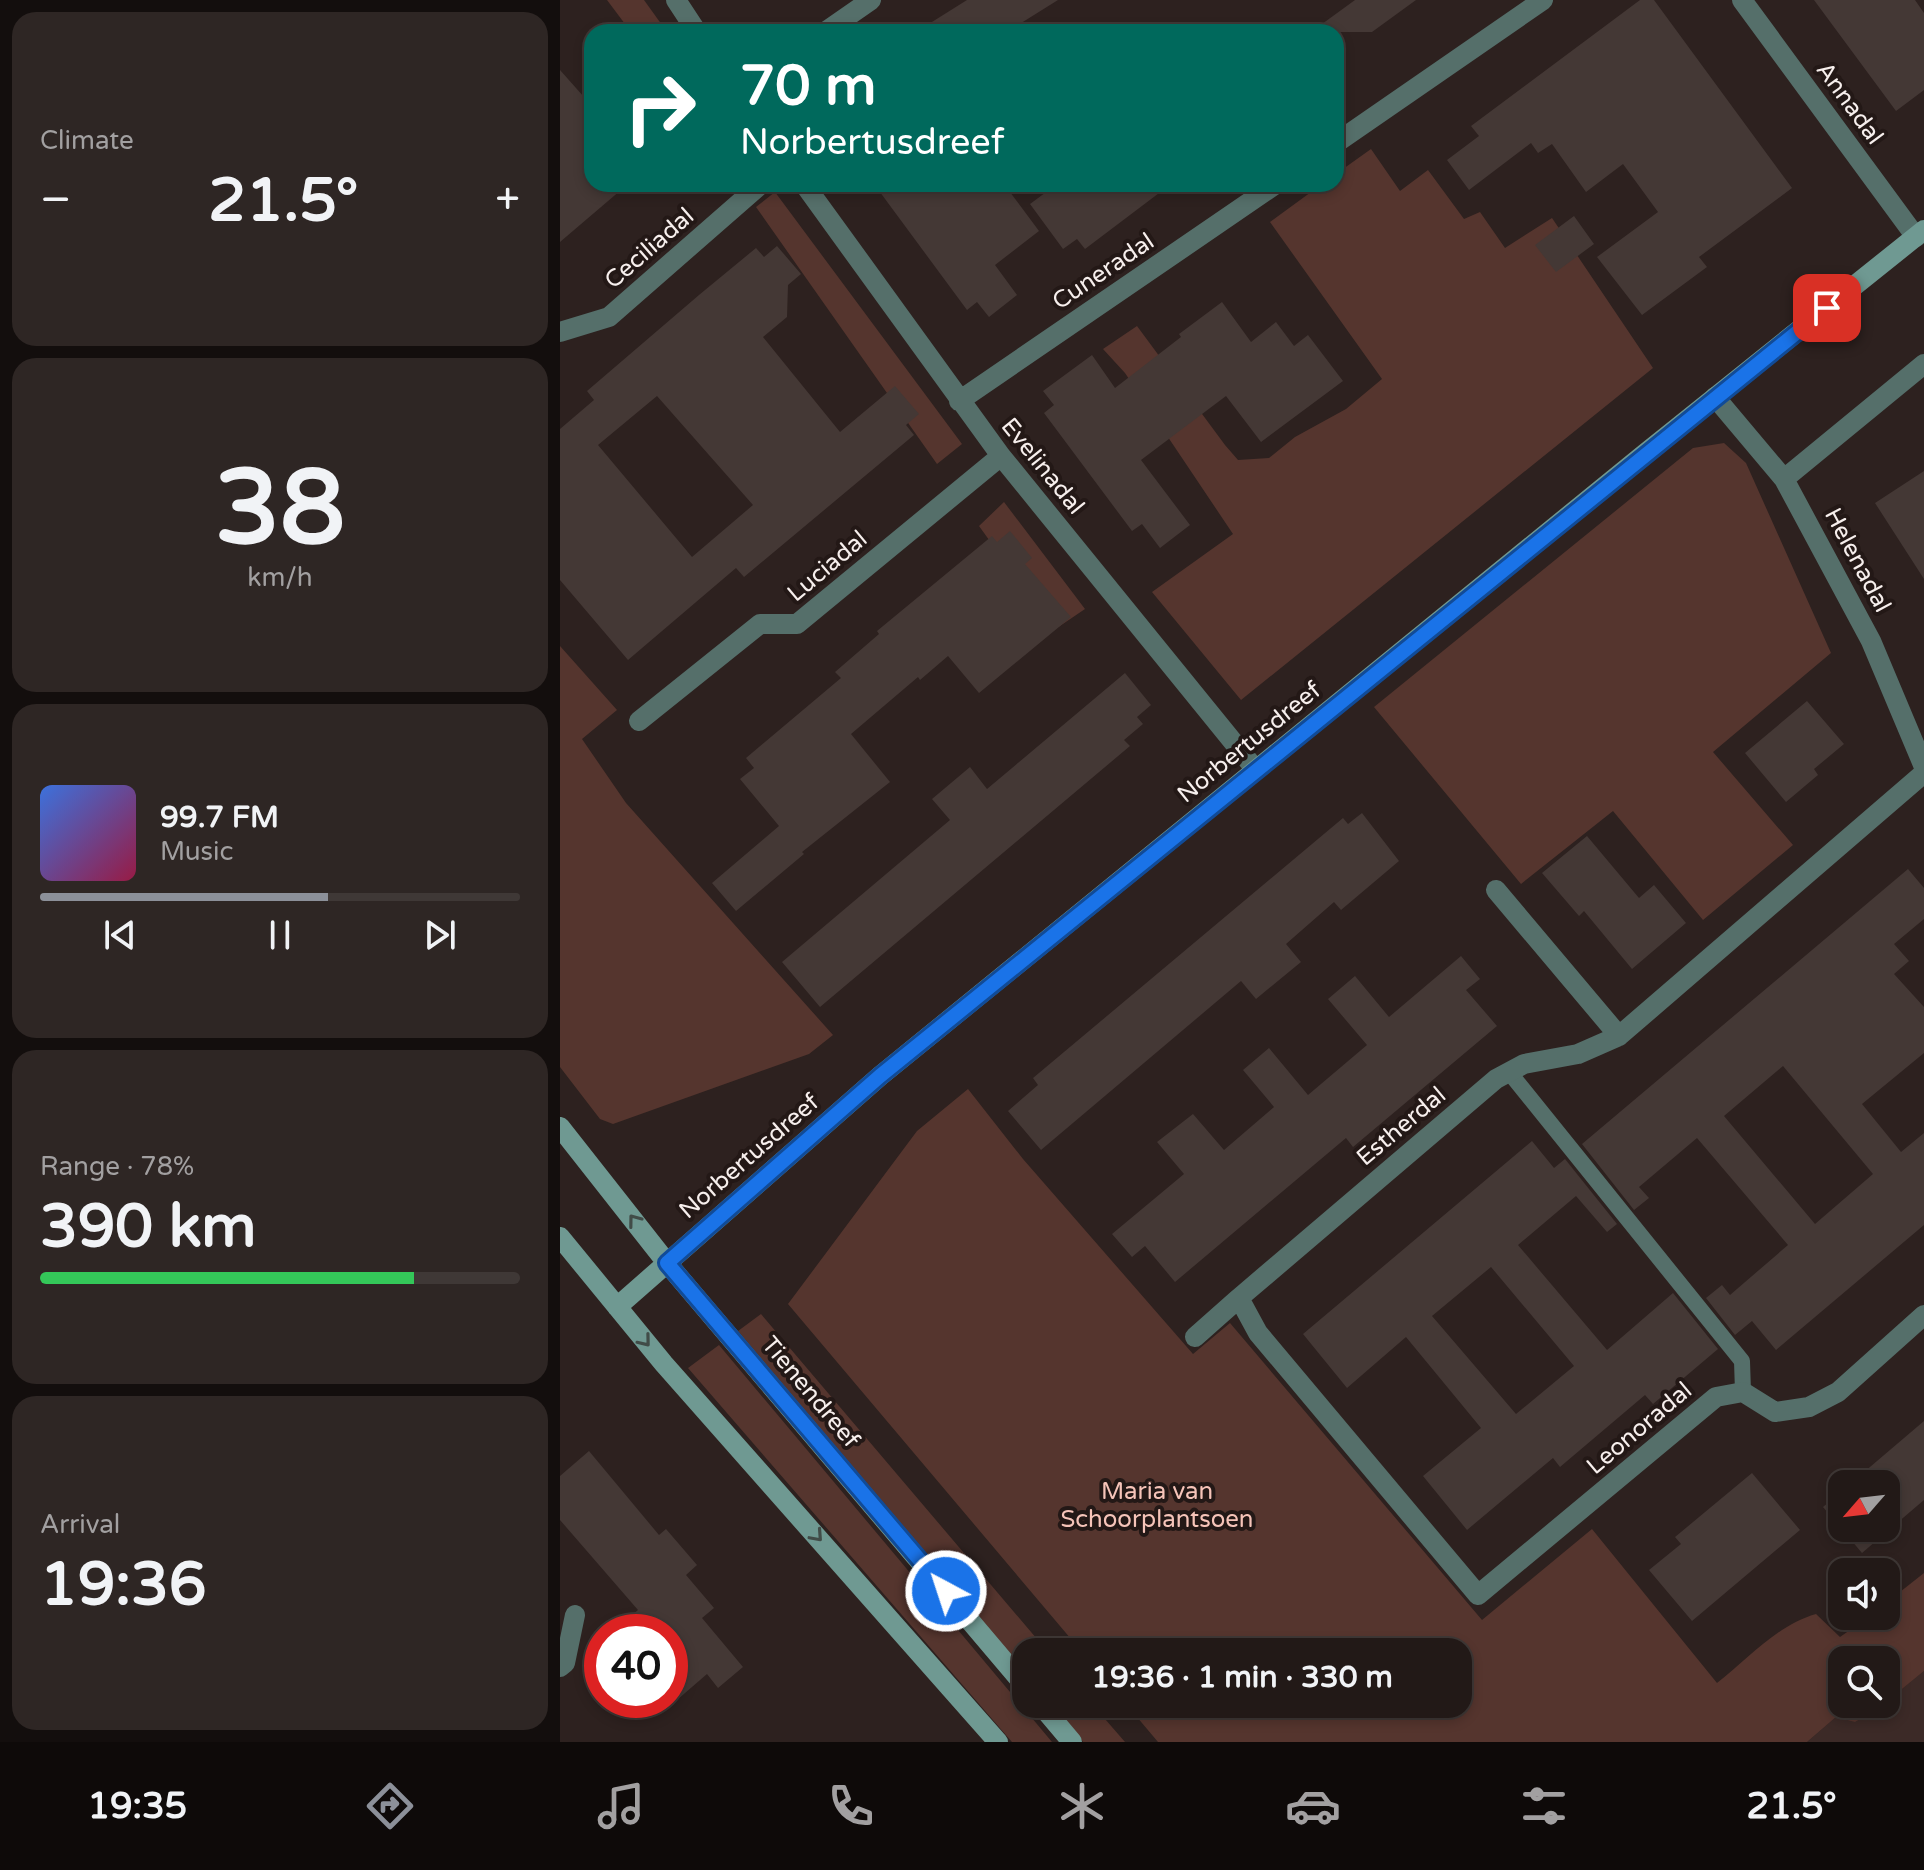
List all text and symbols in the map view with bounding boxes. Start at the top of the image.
text: 70 m [740,53,876,120]
icon: right [608,56,712,160]
street label: Annadal [1810,56,1889,150]
text: Norbertusdreef [740,121,1004,164]
text: Climate [40,125,134,156]
text: 21.5° [208,165,358,237]
text: − [40,174,71,227]
text: + [495,174,520,227]
street label: Ceciliadal [599,202,700,295]
street label: Cuneradal [1047,227,1160,316]
pin [1793,274,1861,342]
icon: arrive [1805,286,1849,330]
street label: Evelinadal [995,412,1090,520]
text: 38 [215,447,345,572]
street label: Helenadal [1818,503,1897,617]
street label: Luciadal [781,525,873,608]
text: km/h [247,562,313,593]
street label: Norbertusdreef [1172,675,1328,809]
text: 99.7 FM [160,799,279,836]
text: Music [160,836,233,867]
icon: previous [98,913,142,957]
icon: pause [258,913,302,957]
icon: next [418,913,462,957]
street label: Estherdal [1351,1081,1452,1172]
street label: Norbertusdreef [673,1087,826,1225]
text: Range · 78% [40,1151,194,1182]
text: 390 km [40,1191,256,1263]
one-way arrow [629,1214,643,1229]
street label: Tienendreef [755,1330,866,1455]
one-way arrow [635,1332,650,1346]
street label: Leonoradal [1581,1376,1698,1481]
north arrow [1828,1470,1900,1542]
map controls [1828,1470,1900,1718]
park label: Maria van Schoorplantsoen [1061,1477,1253,1534]
text: Arrival [40,1509,120,1540]
one-way arrow [807,1526,821,1541]
text: 19:36 [40,1549,206,1621]
position arrow [904,1549,988,1633]
button: sound [1828,1558,1900,1630]
speed limit sign: 40 [584,1614,688,1718]
button: search [1828,1646,1900,1718]
text: 19:36 · 1 min · 330 m [1091,1659,1393,1696]
icon: directions [362,1778,418,1834]
icon: music [593,1778,649,1834]
icon: phone [823,1778,879,1834]
icon: climate [1054,1778,1110,1834]
icon: car [1285,1778,1341,1834]
icon: filters [1516,1778,1572,1834]
text: 19:35 [87,1785,187,1828]
text: 21.5° [1747,1785,1837,1828]

